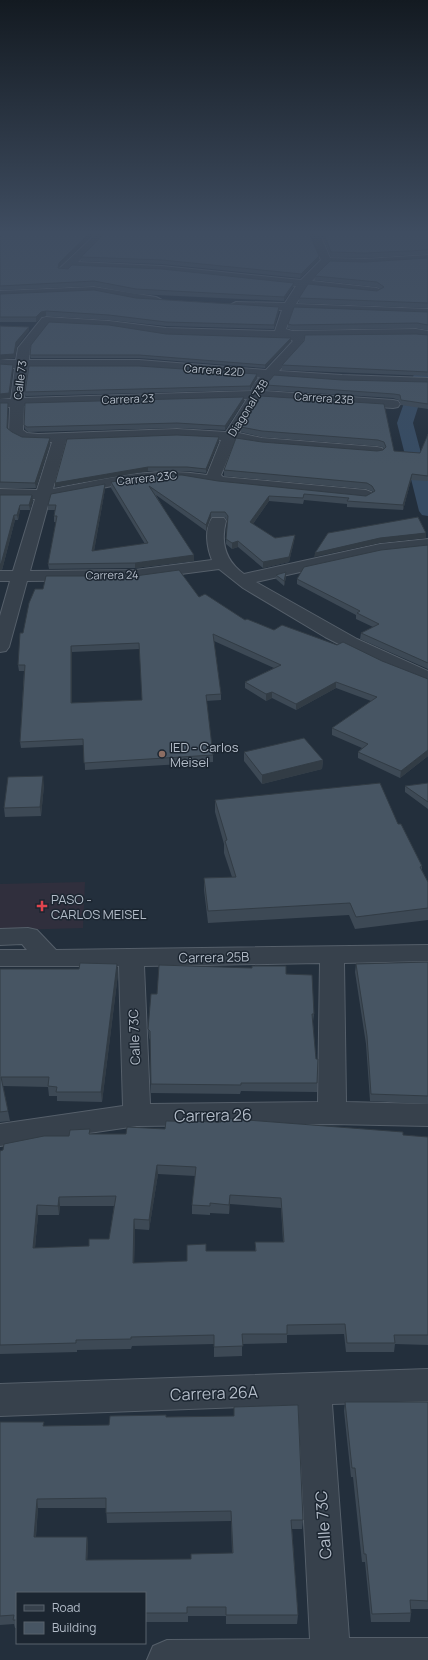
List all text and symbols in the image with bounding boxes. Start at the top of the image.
street label: Calle 73 [10,359,29,400]
street label: Carrera 22D [183,360,245,379]
street label: Diagonal 73B [224,376,271,439]
street label: Carrera 23B [294,388,354,407]
street label: Carrera 23 [101,390,155,407]
street label: Carrera 23C [116,467,178,488]
street label: Carrera 24 [85,567,139,582]
place label: IED - Carlos Meisel [170,738,239,771]
marker: IED - Carlos Meisel [157,749,167,759]
place label: PASO - CARLOS MEISEL [51,890,147,923]
marker: PASO - CARLOS MEISEL [36,900,48,912]
street label: Carrera 25B [179,947,249,967]
street label: Calle 73C [124,1009,144,1065]
street label: Carrera 26 [174,1103,252,1127]
street label: Carrera 26A [170,1380,258,1406]
street label: Calle 73C [310,1490,336,1560]
legend [16,1592,146,1644]
text: Road [52,1599,80,1616]
text: Building [52,1619,96,1636]

